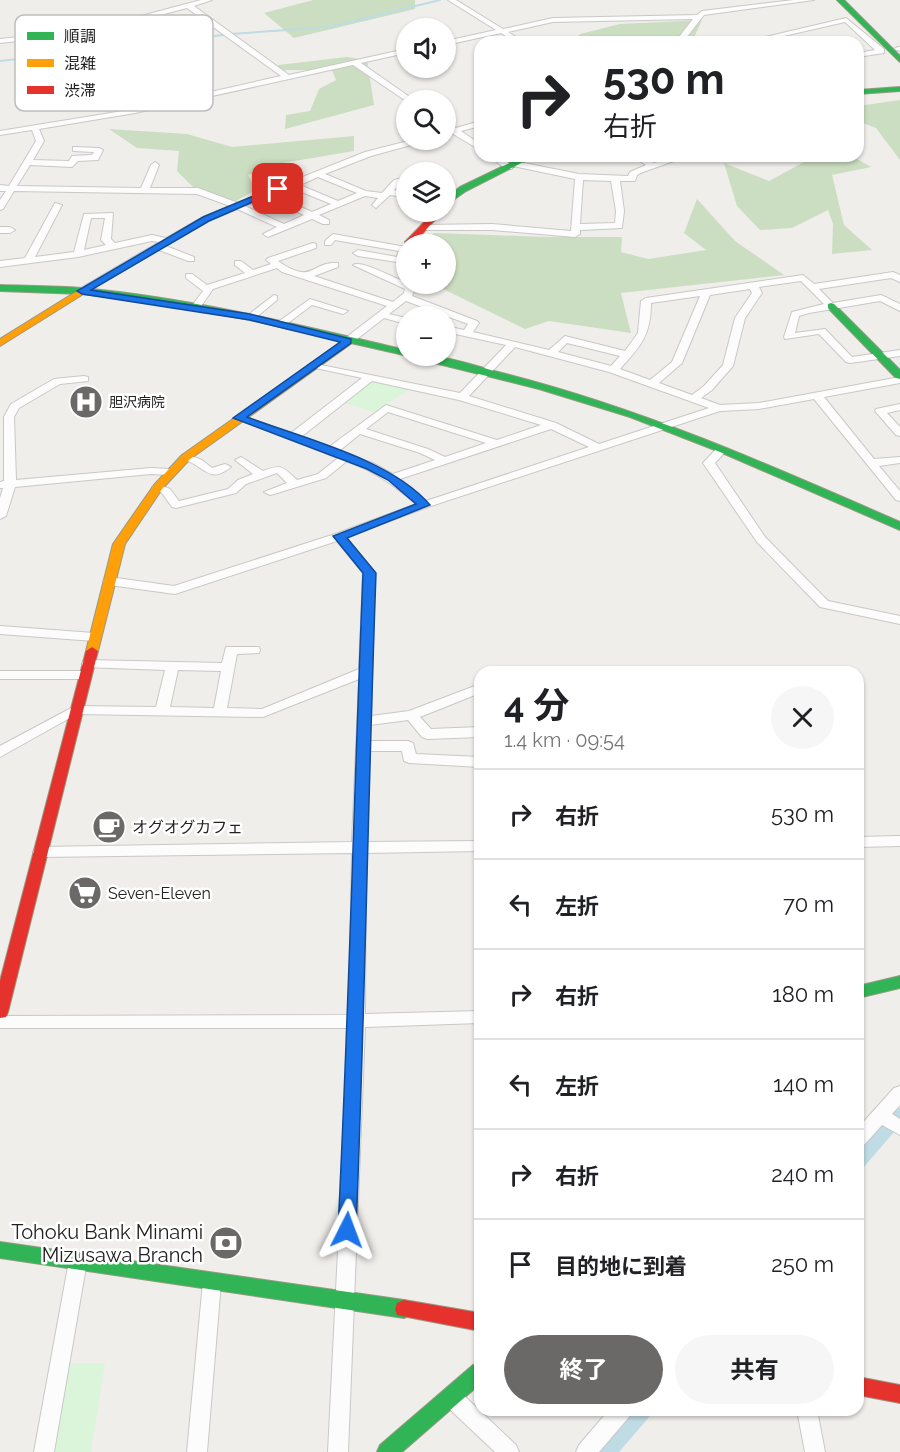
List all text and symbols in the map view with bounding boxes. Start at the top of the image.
legend [15,15,213,111]
map controls [396,18,456,366]
button: sound [396,18,456,78]
text: 順調 [64,27,96,46]
text: 混雑 [64,54,96,73]
text: 530 m [603,55,725,104]
icon: right [504,60,582,138]
text: 渋滞 [64,81,96,100]
button: search [396,90,456,150]
text: 右折 [603,111,657,142]
button: layers [396,162,456,222]
pin [252,163,303,214]
icon: arrive [261,172,294,205]
button: + [396,234,456,294]
button: − [396,306,456,366]
hospital icon: 胆沢病院 [68,384,104,420]
place label: 胆沢病院 [109,394,165,410]
text: 4 分 [504,684,569,726]
button: close [771,686,834,749]
text: 1.4 km · 09:54 [504,728,625,752]
icon: right [504,798,537,831]
text: 530 m [771,801,834,827]
text: 右折 [555,803,599,829]
cafe icon: オグオグカフェ [91,809,127,845]
place label: オグオグカフェ [132,818,243,837]
supermarket icon: Seven-Eleven [67,875,103,911]
place label: Seven-Eleven [108,884,211,903]
icon: left [504,888,537,921]
text: 70 m [783,891,834,917]
text: 左折 [555,893,599,919]
icon: right [504,978,537,1011]
text: 180 m [772,981,834,1007]
text: 右折 [555,983,599,1009]
icon: left [504,1068,537,1101]
text: 140 m [773,1071,834,1097]
text: 左折 [555,1073,599,1099]
icon: right [504,1158,537,1191]
text: 240 m [771,1161,834,1187]
text: 右折 [555,1163,599,1189]
position arrow [315,1198,379,1262]
place label: Tohoku Bank Minami Mizusawa Branch [11,1220,203,1267]
bank icon: Tohoku Bank Minami Mizusawa Branch [208,1225,244,1261]
icon: arrive [504,1248,537,1281]
text: 250 m [771,1251,834,1277]
text: 目的地に到着 [555,1253,687,1279]
button: 終了 [504,1335,663,1404]
button: 共有 [675,1335,834,1404]

